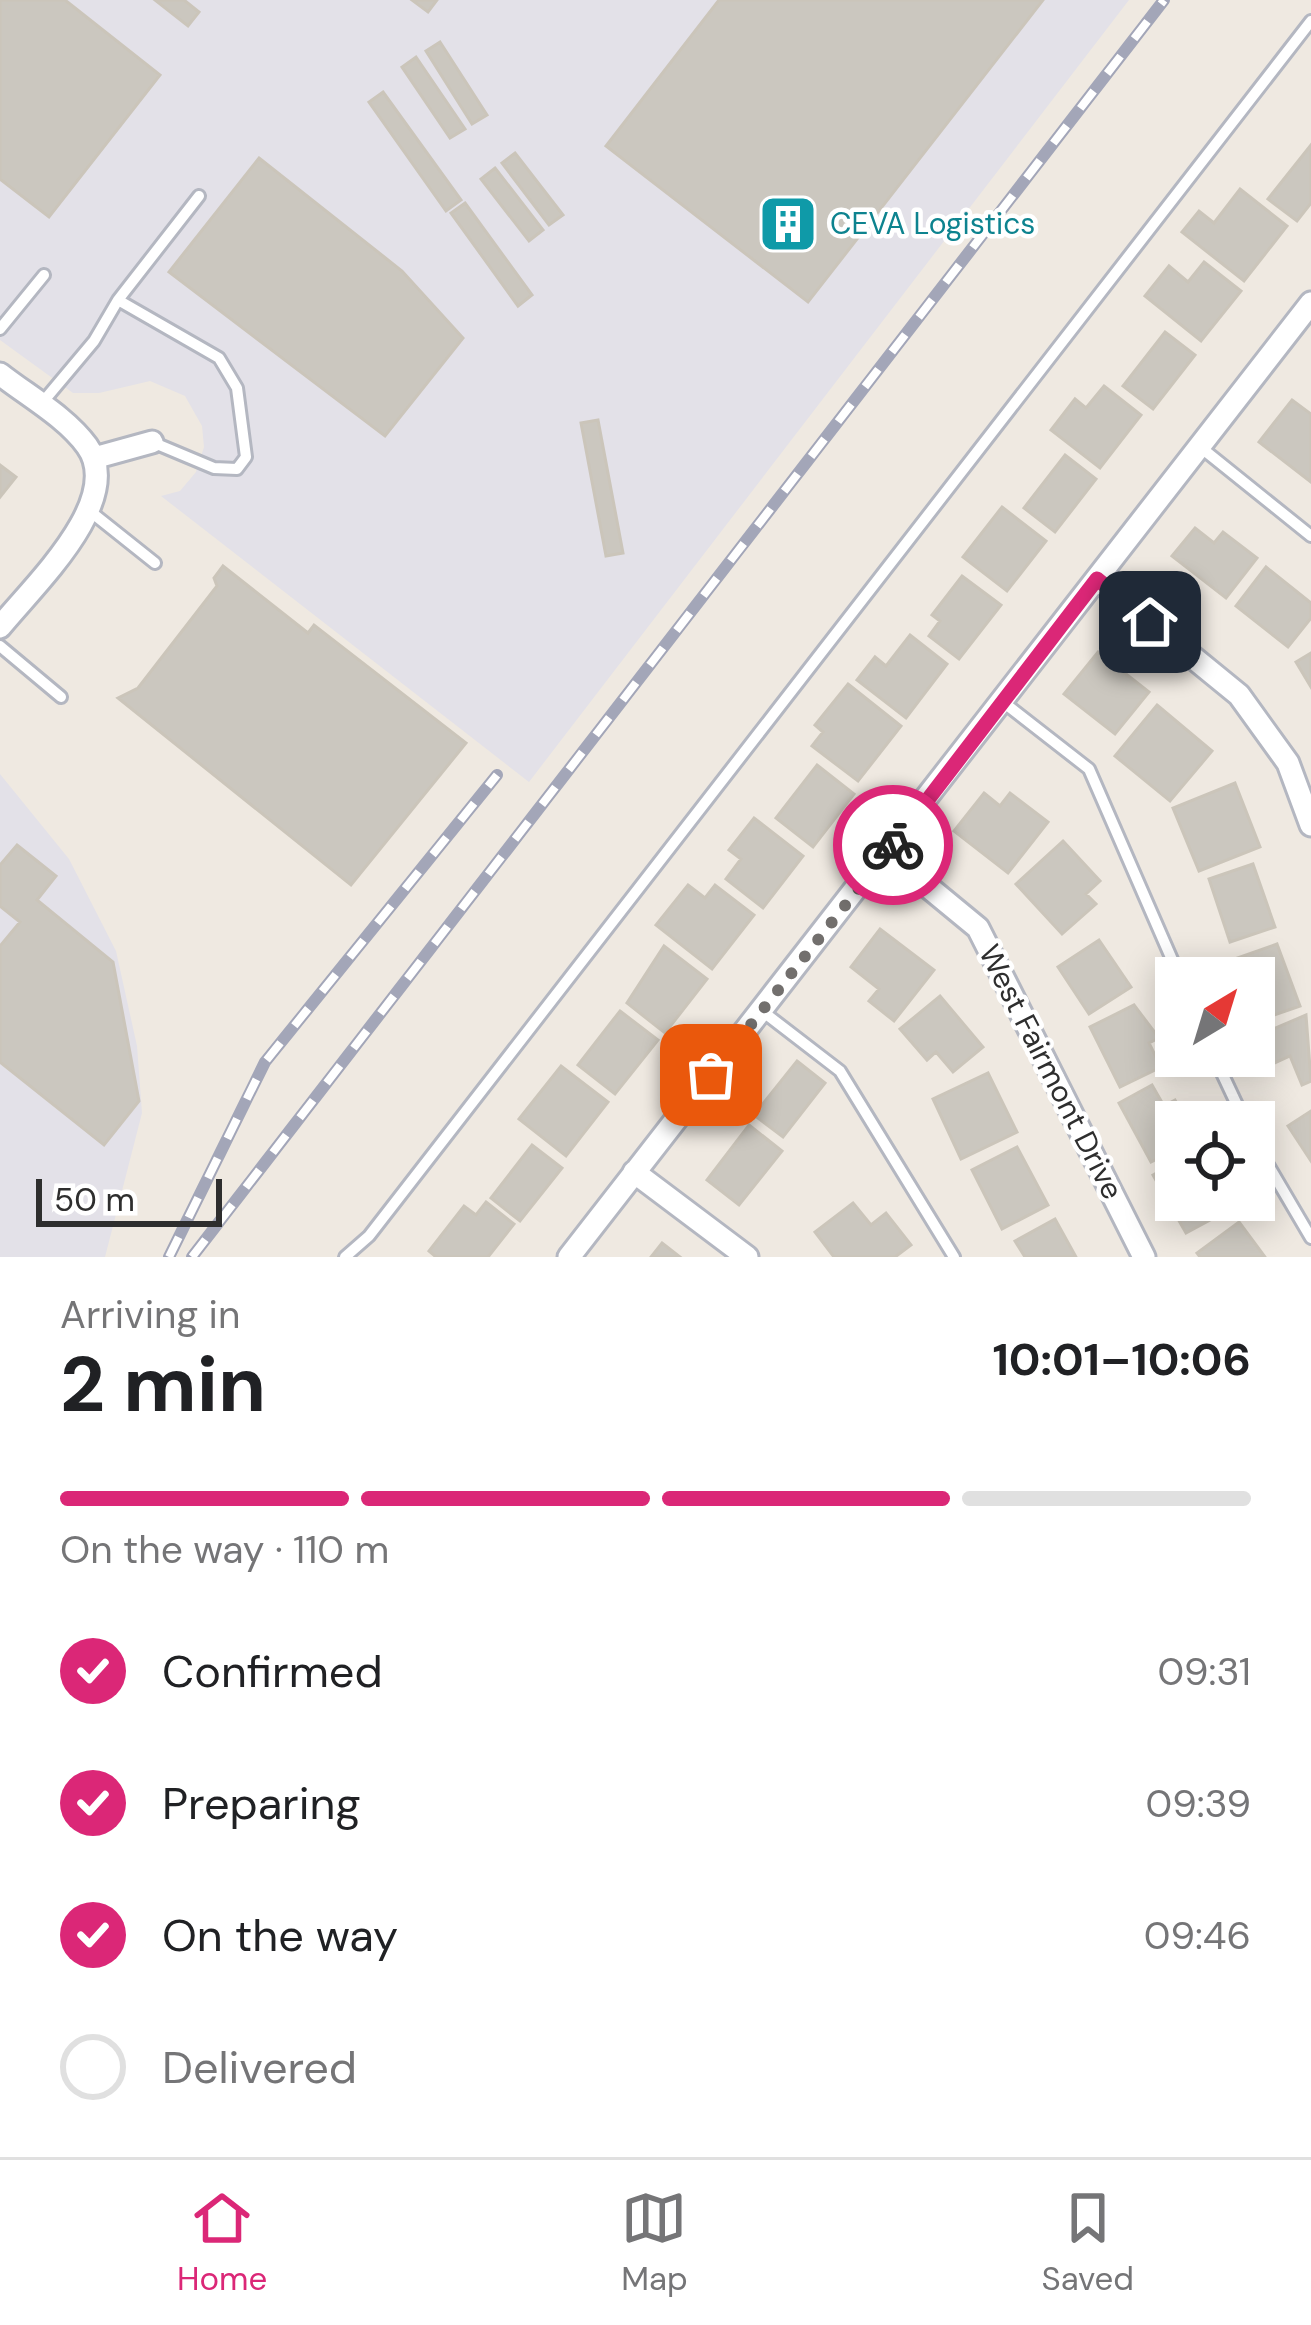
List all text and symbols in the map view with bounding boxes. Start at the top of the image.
building icon: CEVA Logistics [757,193,819,255]
place label: CEVA Logistics [830,204,1035,243]
pin [1099,571,1201,673]
icon: home [1117,589,1183,655]
courier [833,785,953,905]
icon: bike [860,812,926,878]
street label: West Fairmont Drive [970,938,1133,1206]
north arrow [1155,957,1275,1077]
map controls [1155,957,1275,1221]
pin [660,1024,762,1126]
icon: bag [678,1042,744,1108]
button: locate [1155,1101,1275,1221]
scale bar [36,1173,222,1226]
text: 50 m [54,1178,135,1221]
text: Arriving in [60,1289,240,1340]
text: 10:01–10:06 [992,1330,1251,1389]
text: 2 min [60,1334,266,1435]
text: On the way · 110 m [60,1524,389,1575]
icon: check [60,1638,126,1704]
text: Confirmed [162,1642,383,1701]
text: 09:31 [1157,1646,1251,1697]
icon: check [60,1770,126,1836]
text: Preparing [162,1774,361,1833]
text: 09:39 [1146,1778,1251,1829]
icon: check [60,1902,126,1968]
text: On the way [162,1906,398,1965]
text: 09:46 [1144,1910,1251,1961]
text: Delivered [162,2038,357,2097]
tab: Home [177,2185,267,2300]
tab: Map [621,2185,688,2300]
tab: Saved [1042,2185,1134,2300]

